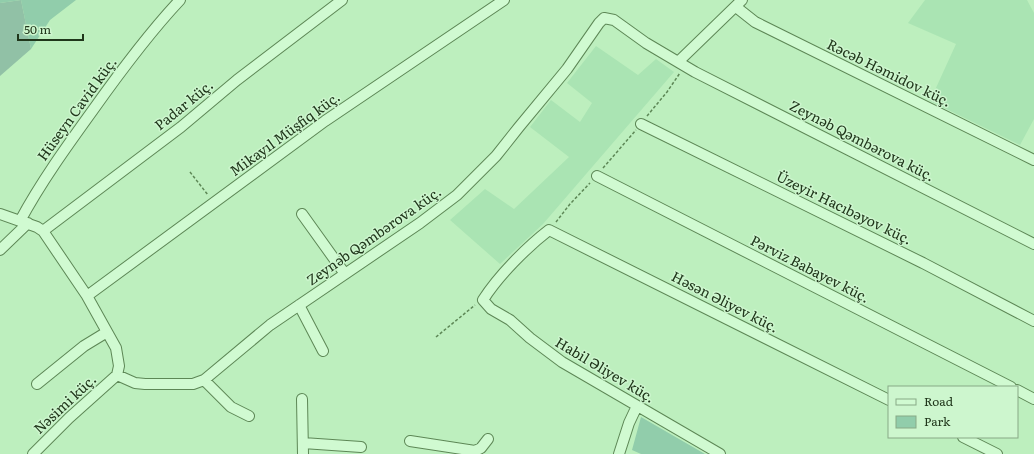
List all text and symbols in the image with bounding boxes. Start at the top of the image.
scale bar [18,16,83,42]
text: 50 m [24,20,51,38]
street label: Rəcəb Həmidov küç. [824,33,955,111]
street label: Hüseyn Cavid küç. [32,52,121,164]
street label: Padar küç. [150,74,217,134]
street label: Mikayıl Müşfiq küç. [225,86,344,180]
street label: Zeynəb Qəmbərova küç. [786,95,938,185]
street label: Üzeyir Hacıbəyov küç. [773,165,916,249]
street label: Zeynəb Qəmbərova küç. [302,181,445,289]
street label: Pərviz Babayev küç. [747,229,873,307]
street label: Həsən Əliyev küç. [668,265,782,337]
street label: Habil Əliyev küç. [552,332,659,407]
street label: Nəsimi küç. [29,369,100,438]
legend [888,386,1018,438]
text: Road [924,392,954,410]
text: Park [924,412,951,430]

